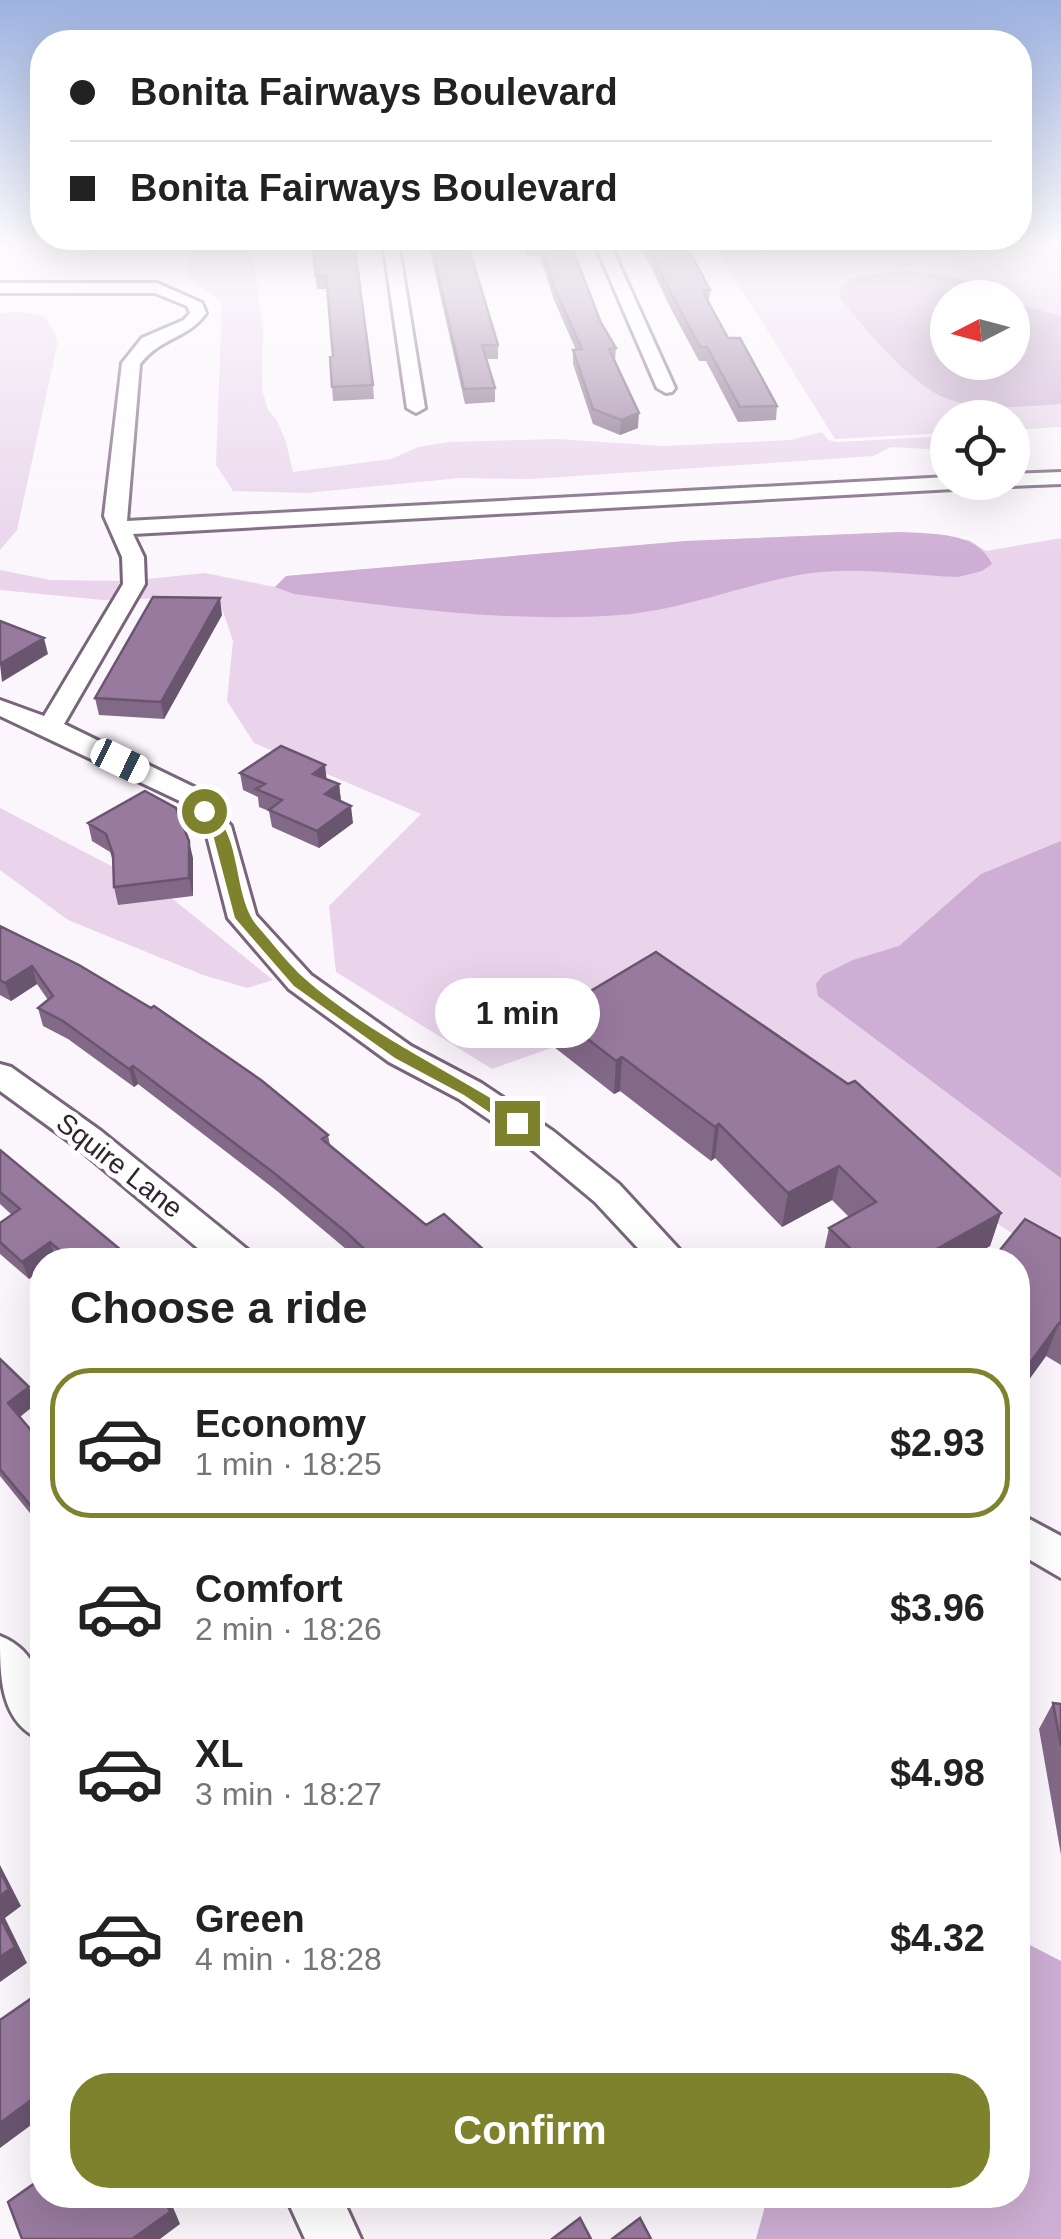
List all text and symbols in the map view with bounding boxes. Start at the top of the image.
text: Bonita Fairways Boulevard [130,71,618,113]
text: Bonita Fairways Boulevard [130,167,618,209]
north arrow [930,280,1030,380]
map controls [930,280,1030,500]
button: locate [930,400,1030,500]
car [86,734,154,788]
route start [182,789,227,834]
callout: 1 min [434,978,600,1048]
text: 1 min [476,995,559,1031]
route end [495,1101,540,1146]
street label: Squire Lane [51,1107,189,1224]
text: Choose a ride [70,1282,368,1333]
icon: car [75,1398,165,1488]
text: Economy [195,1403,366,1445]
text: $2.93 [890,1422,985,1464]
text: 1 min · 18:25 [195,1446,382,1482]
icon: car [75,1563,165,1653]
text: Comfort [195,1568,343,1610]
text: $3.96 [890,1587,985,1629]
text: 2 min · 18:26 [195,1611,382,1647]
icon: car [75,1728,165,1818]
text: XL [195,1733,244,1775]
text: $4.98 [890,1752,985,1794]
text: 3 min · 18:27 [195,1776,382,1812]
icon: car [75,1893,165,1983]
text: Green [195,1898,305,1940]
text: $4.32 [890,1917,985,1959]
text: 4 min · 18:28 [195,1941,382,1977]
button: Confirm [70,2073,990,2188]

